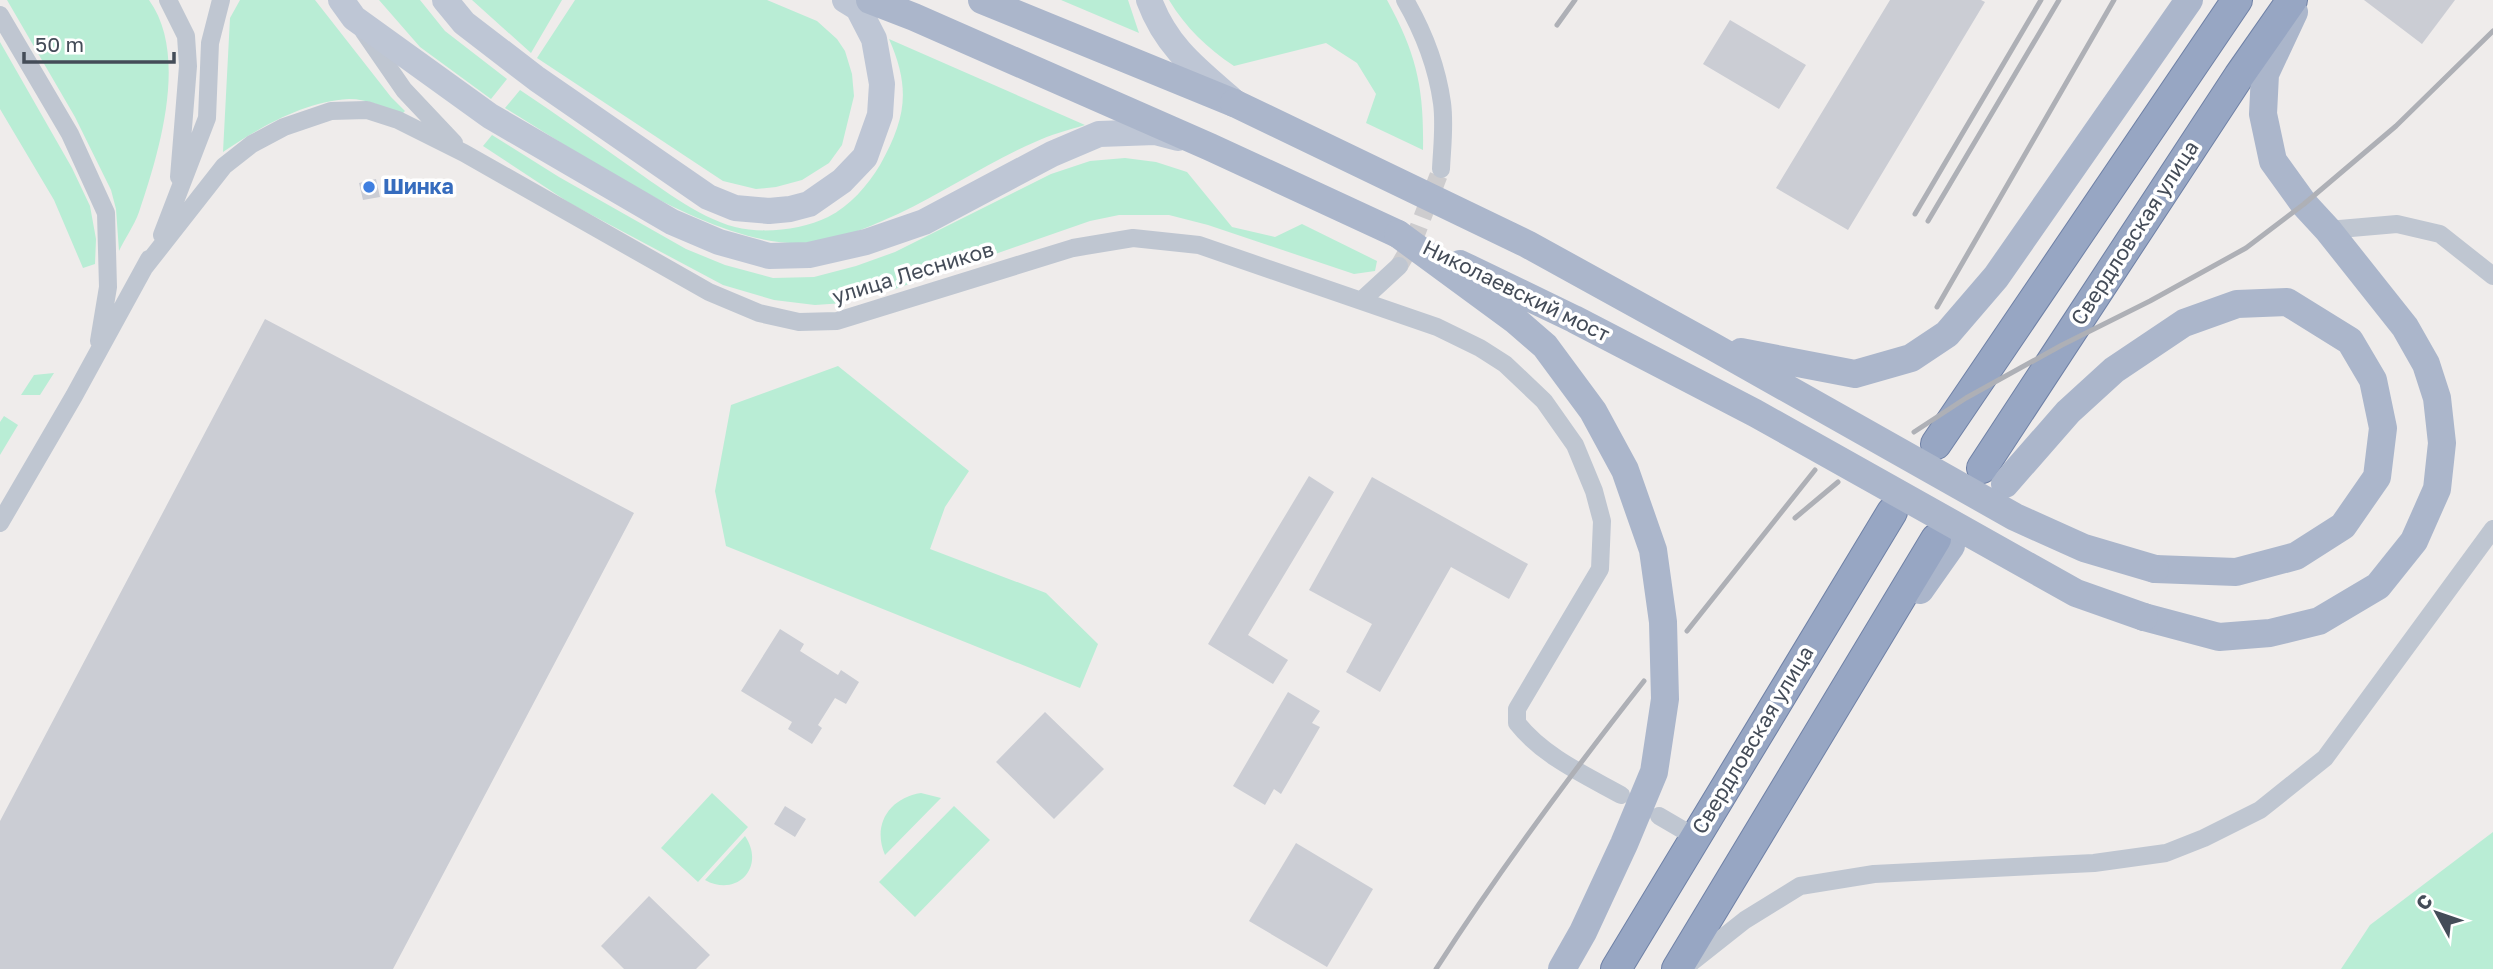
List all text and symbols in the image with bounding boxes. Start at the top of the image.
scale bar [24,21,175,65]
text: 50 m [35,31,84,57]
street label: Свердловская улица [2065,135,2204,330]
place label: Шинка [383,173,454,199]
marker: Шинка [361,179,377,195]
street label: Николаевский мост [1419,234,1614,347]
street label: улица Лесников [829,235,996,309]
street label: Свердловская улица [1686,641,1819,838]
north arrow [2402,878,2472,948]
text: С [2410,889,2437,914]

